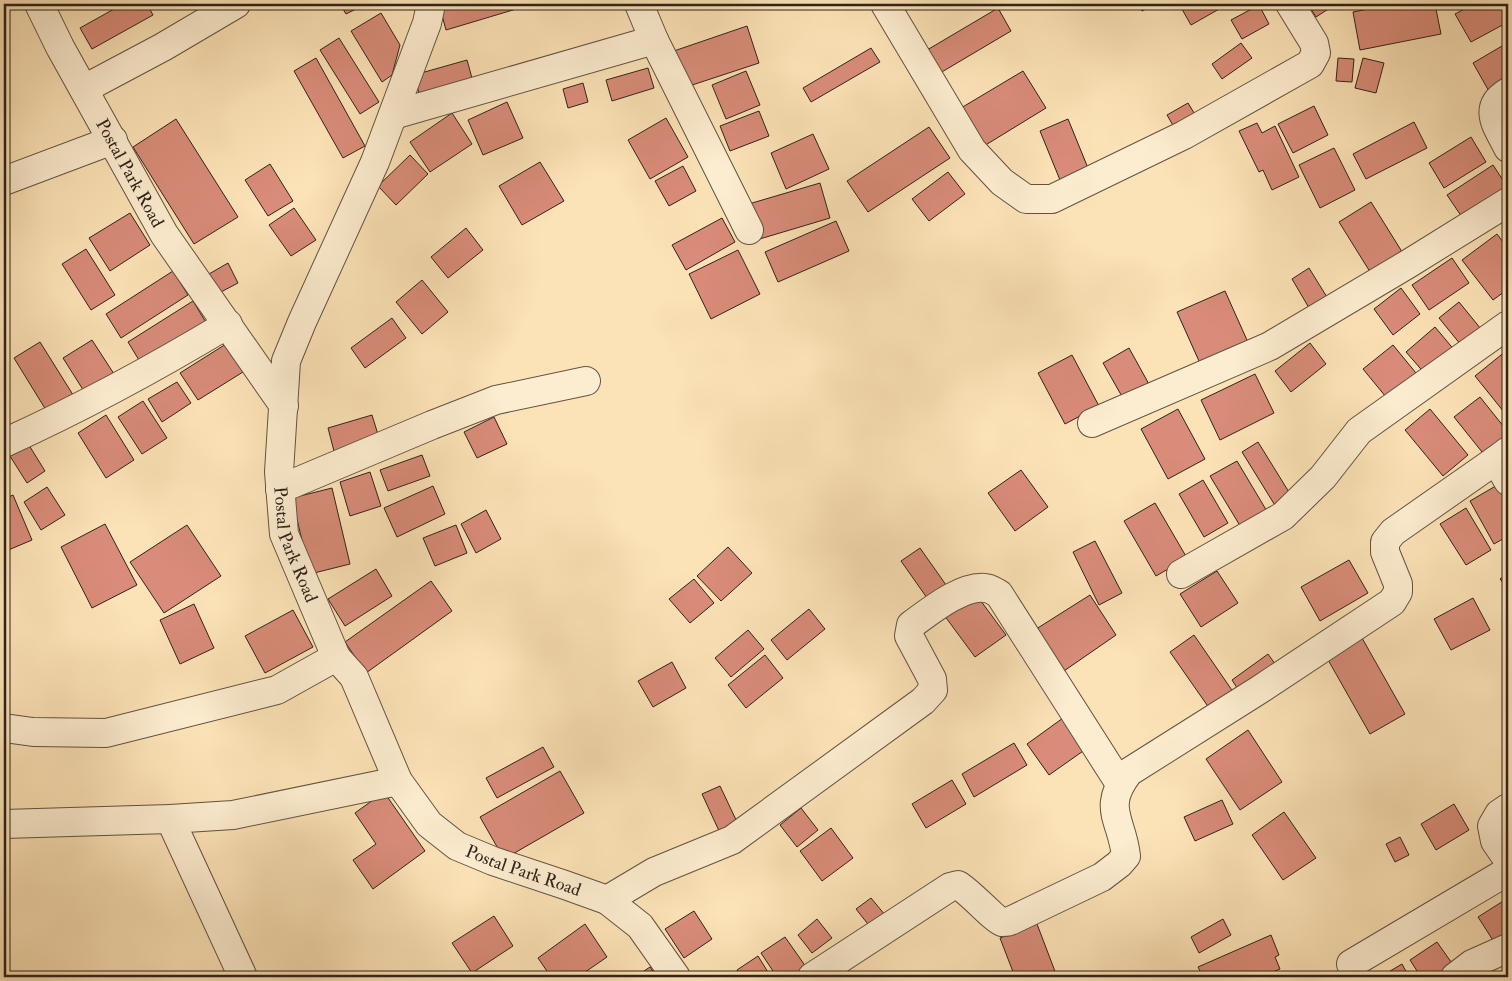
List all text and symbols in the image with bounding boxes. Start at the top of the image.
street label: Postal Park Road [91,115,170,231]
street label: Postal Park Road [269,486,323,606]
street label: Postal Park Road [462,839,584,901]

